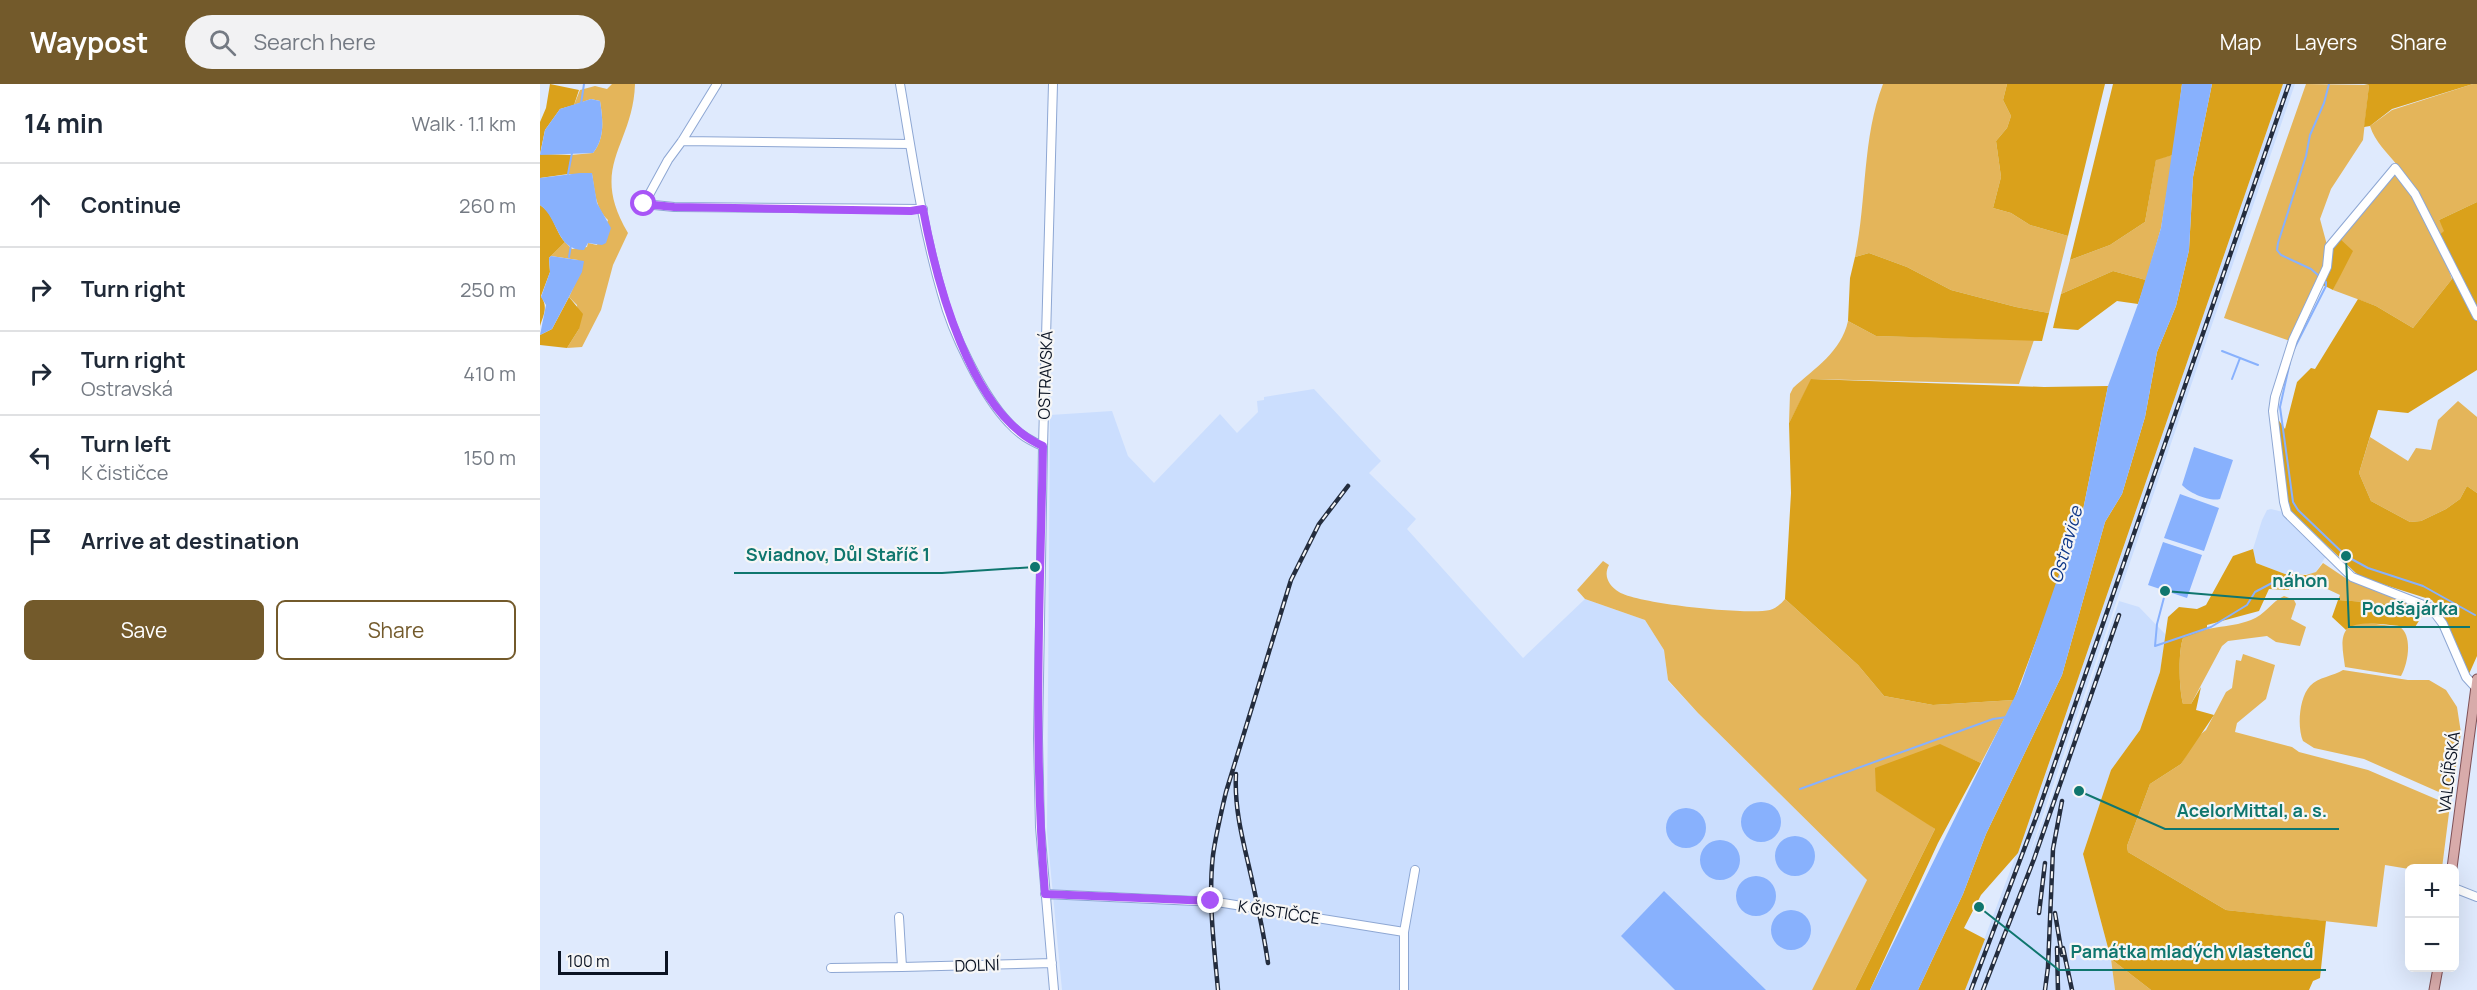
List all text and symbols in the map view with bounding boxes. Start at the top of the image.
search box [185,15,605,69]
text: Waypost [30,23,149,61]
icon: search [206,26,239,59]
text: Search here [254,27,376,57]
text: Map [2220,28,2261,56]
text: Layers [2294,28,2357,56]
text: Share [2390,28,2447,56]
text: 14 min [24,105,103,141]
text: Walk · 1.1 km [412,110,516,137]
icon: ahead [24,189,57,222]
text: Continue [81,190,181,220]
route start [630,190,656,216]
text: 260 m [459,192,516,219]
icon: right [24,273,57,306]
text: Turn right [81,274,186,304]
text: 250 m [460,276,516,303]
street label: OSTRAVSKÁ [1032,330,1058,420]
text: Turn right [81,345,186,375]
icon: right [24,357,57,390]
text: 410 m [463,360,516,387]
text: Ostravská [81,375,173,402]
text: Turn left [81,429,171,459]
icon: left [24,441,57,474]
text: 150 m [463,444,516,471]
text: K čističce [81,459,168,486]
water label: Ostravice [2043,502,2088,586]
icon: arrive [24,525,57,558]
text: Arrive at destination [81,526,299,556]
callout: Sviadnov, Důl Staříč 1 [734,537,942,573]
text: Sviadnov, Důl Staříč 1 [746,542,930,566]
callout: náhon [2261,563,2340,599]
text: náhon [2272,568,2328,592]
callout: Podšajárka [2349,591,2470,627]
text: Podšajárka [2362,596,2458,620]
button: Save [24,600,264,660]
button: Share [276,600,516,660]
street label: VALCÍŘSKÁ [2433,730,2465,814]
callout: AcelorMittal, a. s. [2165,793,2339,829]
text: AcelorMittal, a. s. [2177,798,2327,822]
map controls [2405,864,2459,972]
button: + [2405,864,2459,918]
route end [1197,887,1223,913]
street label: K ČISTIČCE [1236,895,1322,929]
button: − [2405,918,2459,972]
callout: Památka mladých vlastenců [2059,934,2326,970]
text: Památka mladých vlastenců [2071,939,2313,963]
scale bar [558,948,668,976]
text: 100 m [567,950,610,972]
street label: DOLNÍ [954,953,1000,977]

